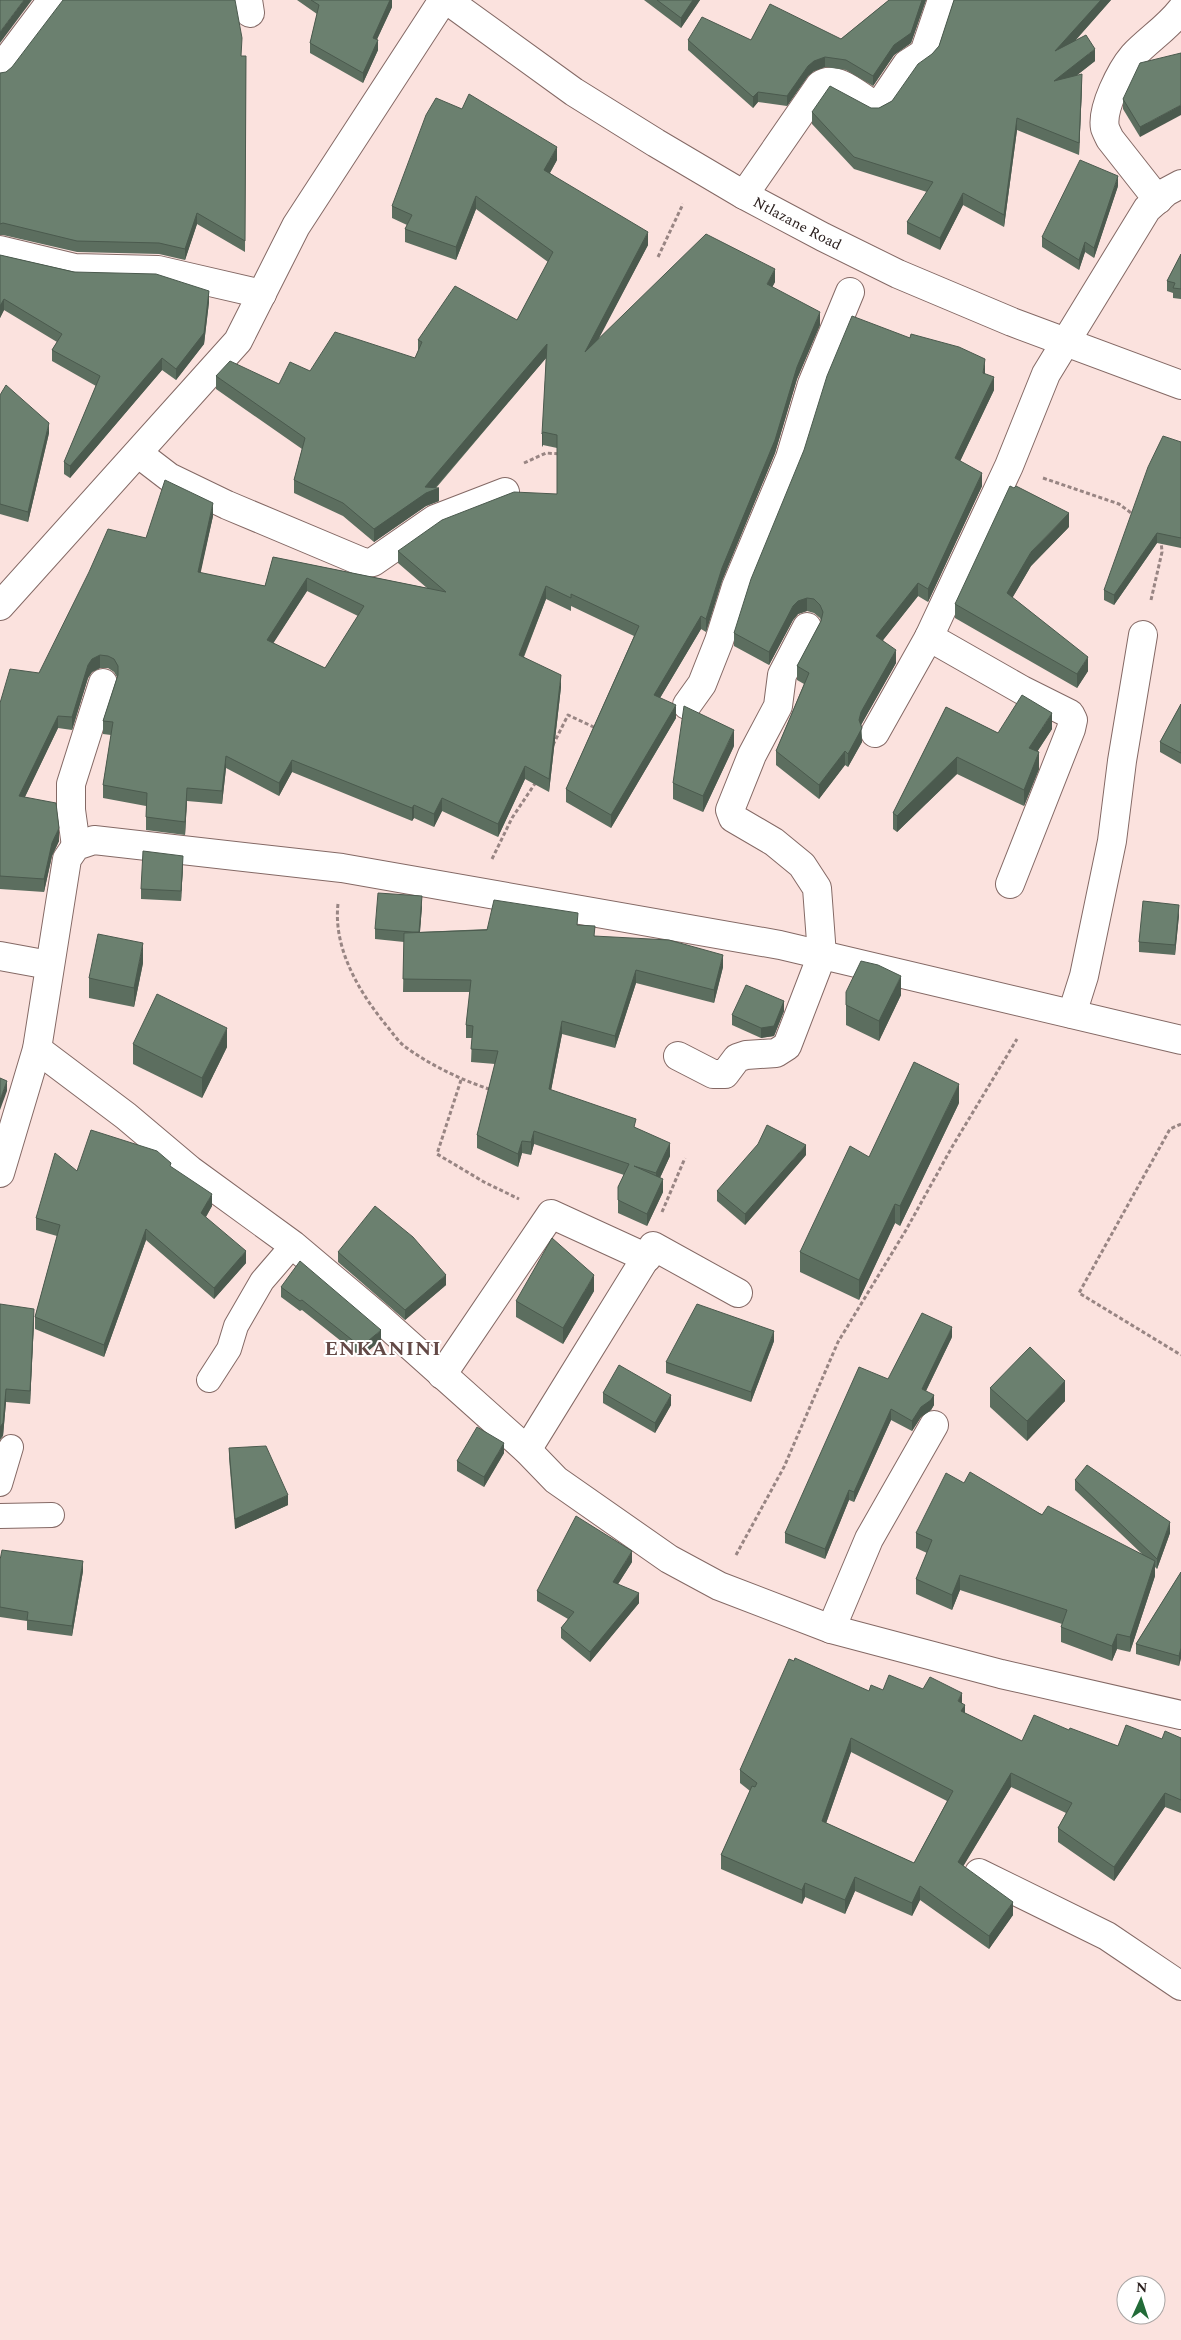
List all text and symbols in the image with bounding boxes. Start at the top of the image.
street label: Ntlazane Road [749,190,846,256]
district label: ENKANINI [324,1334,442,1364]
north arrow [1116,2275,1166,2325]
text: N [1135,2277,1148,2298]

